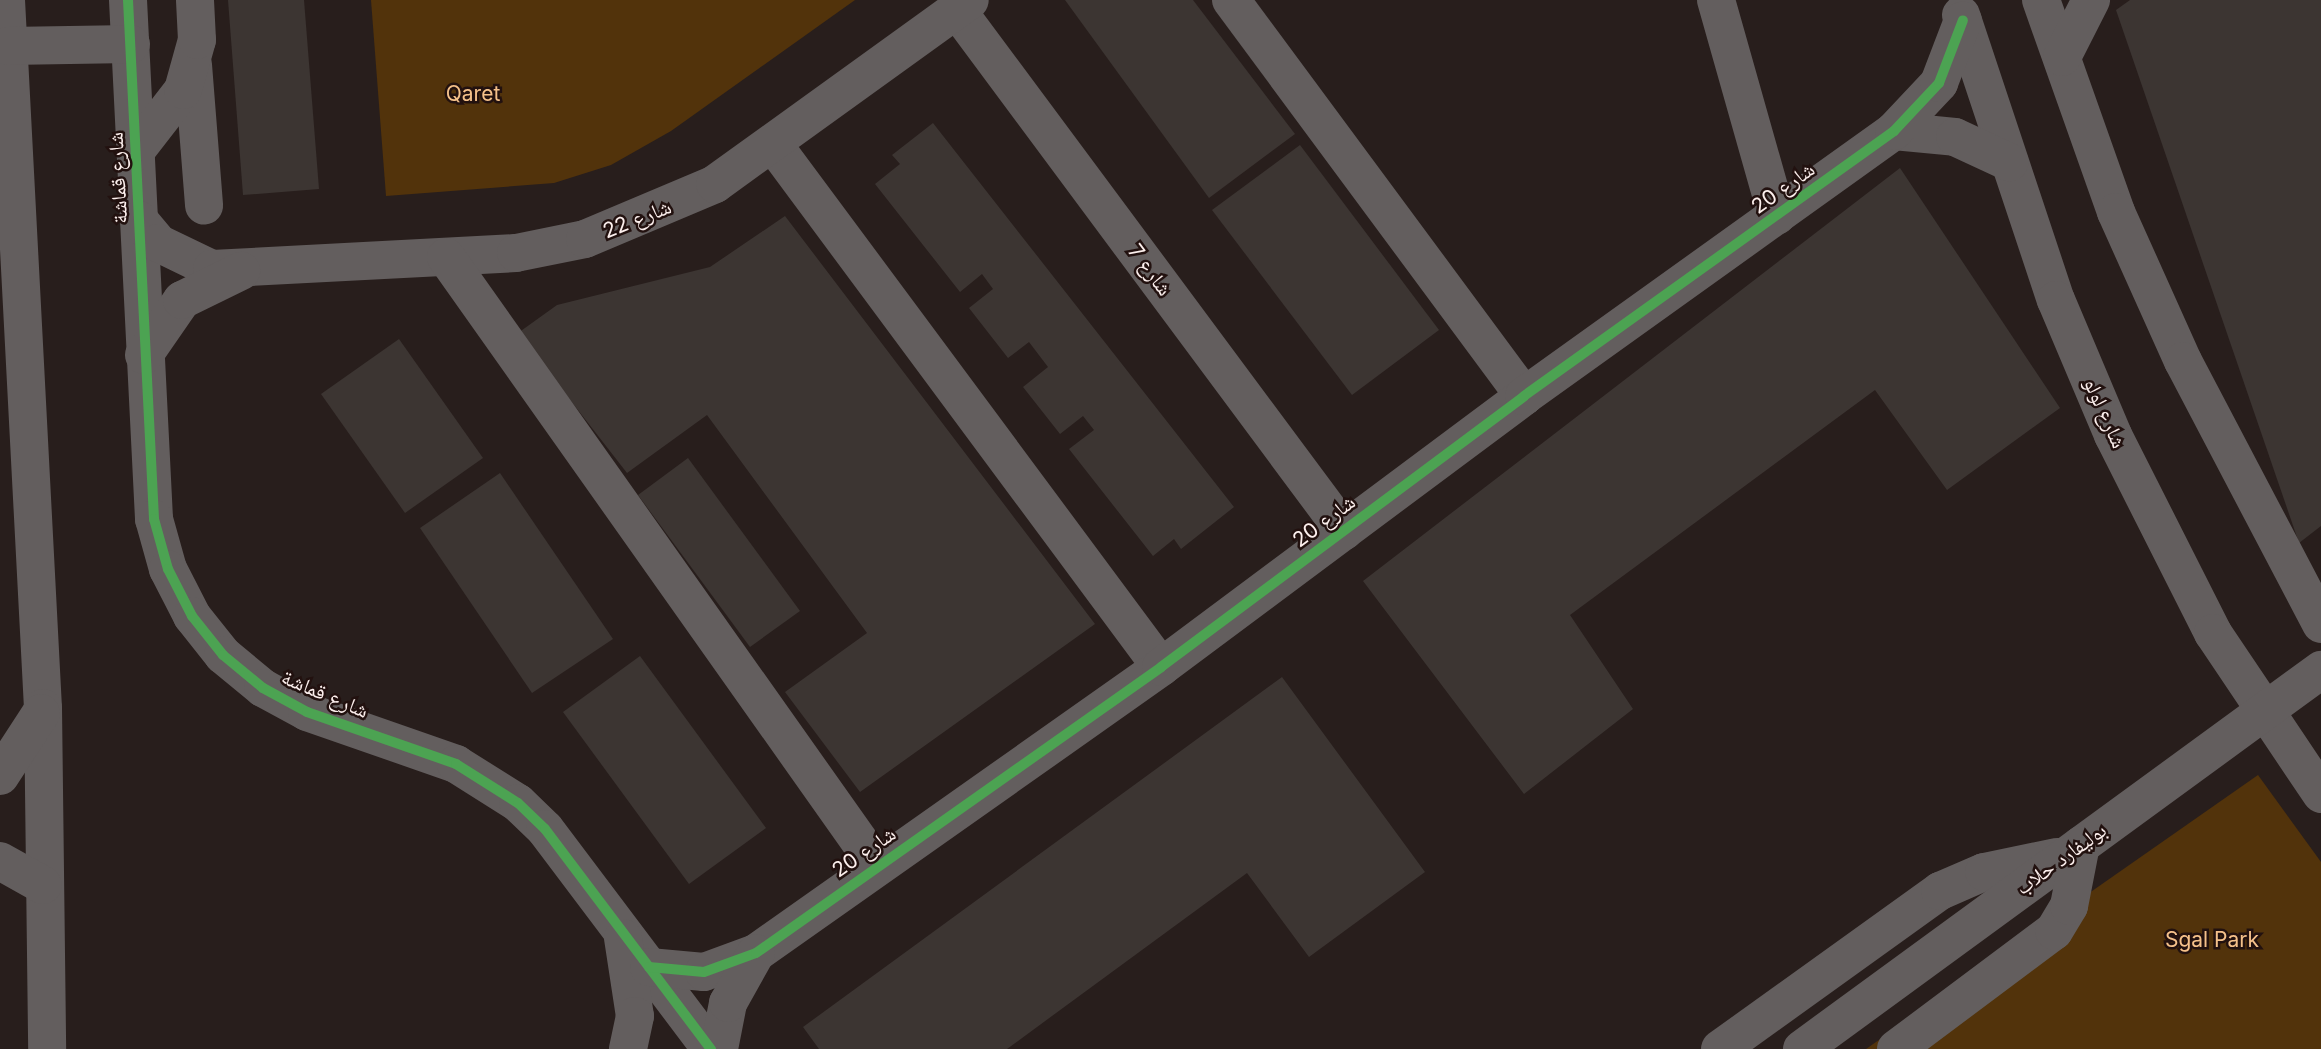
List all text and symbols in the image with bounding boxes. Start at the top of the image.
park label: Qaret [446,81,500,107]
street label: شارع قماشة [103,131,133,225]
street label: شارع 20 [1747,157,1819,219]
street label: شارع 22 [599,194,675,244]
street label: شارع 7 [1123,239,1177,301]
street label: شارع لولو [2078,374,2132,452]
street label: شارع 20 [1288,489,1360,553]
street label: شارع قماشة [278,664,372,724]
street label: بوليفارد حلاب [2011,818,2111,900]
street label: شارع 20 [827,821,901,883]
park label: Sgal Park [2165,927,2259,953]

